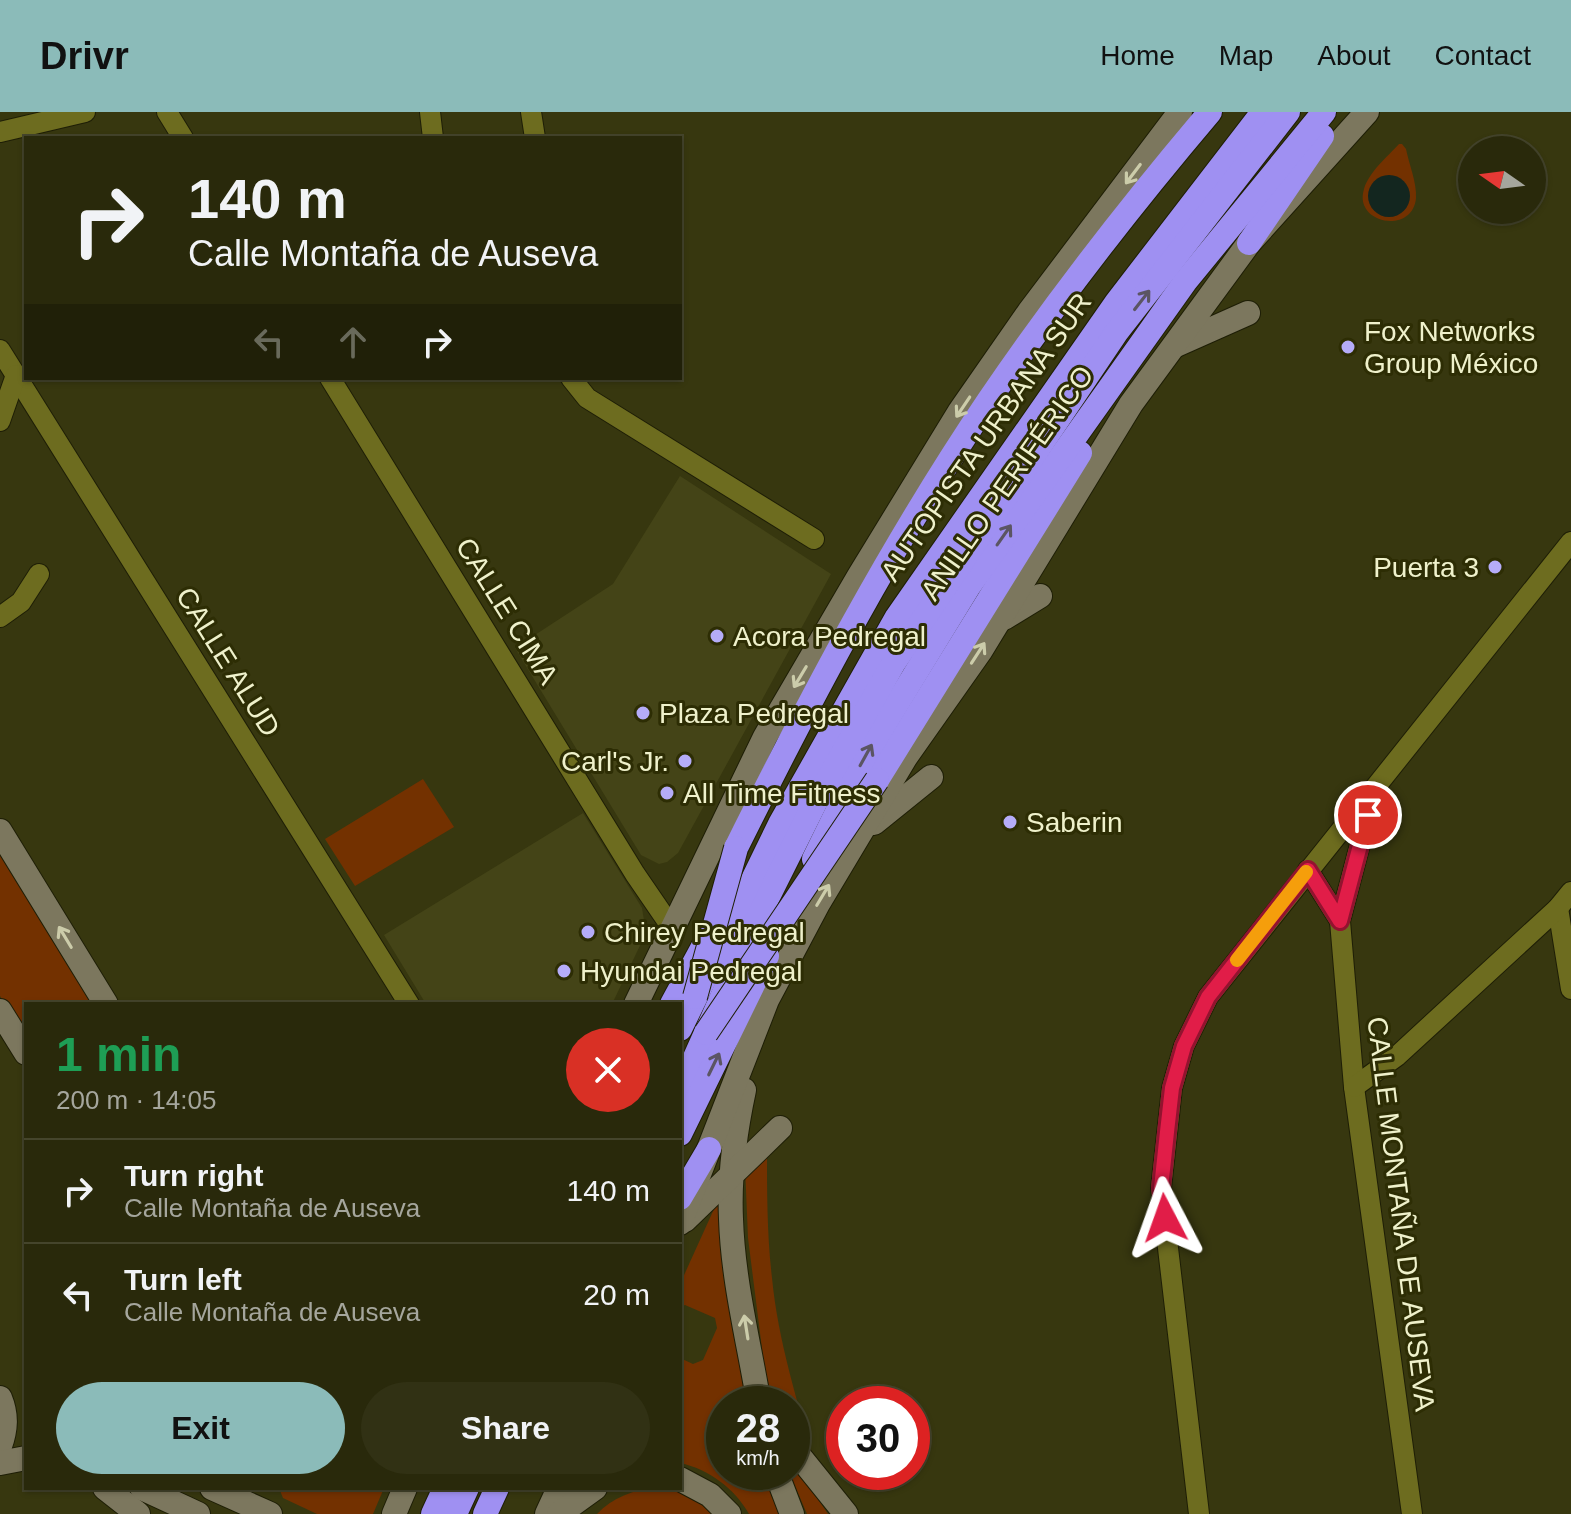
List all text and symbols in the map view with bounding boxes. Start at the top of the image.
text: Drivr [40,35,129,77]
text: Home [1100,40,1175,71]
text: Map [1219,40,1273,71]
text: About [1317,40,1391,71]
text: Contact [1435,40,1531,71]
north arrow [1458,136,1546,224]
map controls [1458,136,1546,224]
one-way arrow [1124,163,1141,184]
text: 140 m [188,167,347,230]
icon: right [56,168,160,272]
text: Calle Montaña de Auseva [188,233,598,274]
street label: AUTOPISTA URBANA SUR [875,287,1097,587]
one-way arrow [1133,290,1151,311]
place label: Fox Networks Group México [1364,316,1538,379]
icon: left [247,320,291,364]
icon: ahead [331,320,375,364]
icon: right [415,320,459,364]
marker: Fox Networks Group México [1339,338,1357,356]
street label: ANILLO PERIFÉRICO [914,360,1100,606]
one-way arrow [955,395,971,417]
one-way arrow [996,525,1012,547]
street label: CALLE CIMA [450,532,564,690]
place label: Puerta 3 [1373,552,1479,583]
marker: Puerta 3 [1486,558,1504,576]
street label: CALLE ALUD [170,582,286,742]
place label: Acora Pedregal [733,621,926,652]
marker: Acora Pedregal [708,627,726,645]
one-way arrow [971,642,987,665]
one-way arrow [792,665,808,688]
place label: Plaza Pedregal [659,698,849,729]
marker: Plaza Pedregal [634,704,652,722]
one-way arrow [858,744,874,767]
place label: Carl's Jr. [561,746,669,777]
marker: Carl's Jr. [676,752,694,770]
place label: All Time Fitness [683,778,881,809]
pin [1334,781,1402,849]
marker: All Time Fitness [658,784,676,802]
icon: arrive [1346,793,1390,837]
place label: Saberin [1026,807,1123,838]
marker: Saberin [1001,813,1019,831]
one-way arrow [815,884,831,907]
place label: Chirey Pedregal [604,917,805,948]
marker: Chirey Pedregal [579,923,597,941]
one-way arrow [57,927,74,949]
place label: Hyundai Pedregal [580,956,803,987]
marker: Hyundai Pedregal [555,962,573,980]
street label: CALLE MONTAÑA DE AUSEVA [1361,1015,1441,1413]
text: 1 min [56,1028,181,1081]
button: close [566,1028,650,1112]
one-way arrow [707,1052,722,1076]
text: 200 m · 14:05 [56,1085,216,1115]
text: Turn right [124,1159,263,1192]
icon: right [56,1169,100,1213]
text: 140 m [567,1174,650,1207]
position arrow [1123,1176,1207,1260]
text: Calle Montaña de Auseva [124,1193,420,1223]
text: Turn left [124,1263,242,1296]
icon: left [56,1273,100,1317]
text: 20 m [583,1278,650,1311]
text: Calle Montaña de Auseva [124,1297,420,1327]
one-way arrow [738,1315,753,1340]
button: Exit [56,1382,345,1474]
button: Share [361,1382,650,1474]
speed limit sign: 30 [826,1386,930,1490]
text: 28 [736,1406,780,1450]
text: km/h [736,1447,780,1469]

